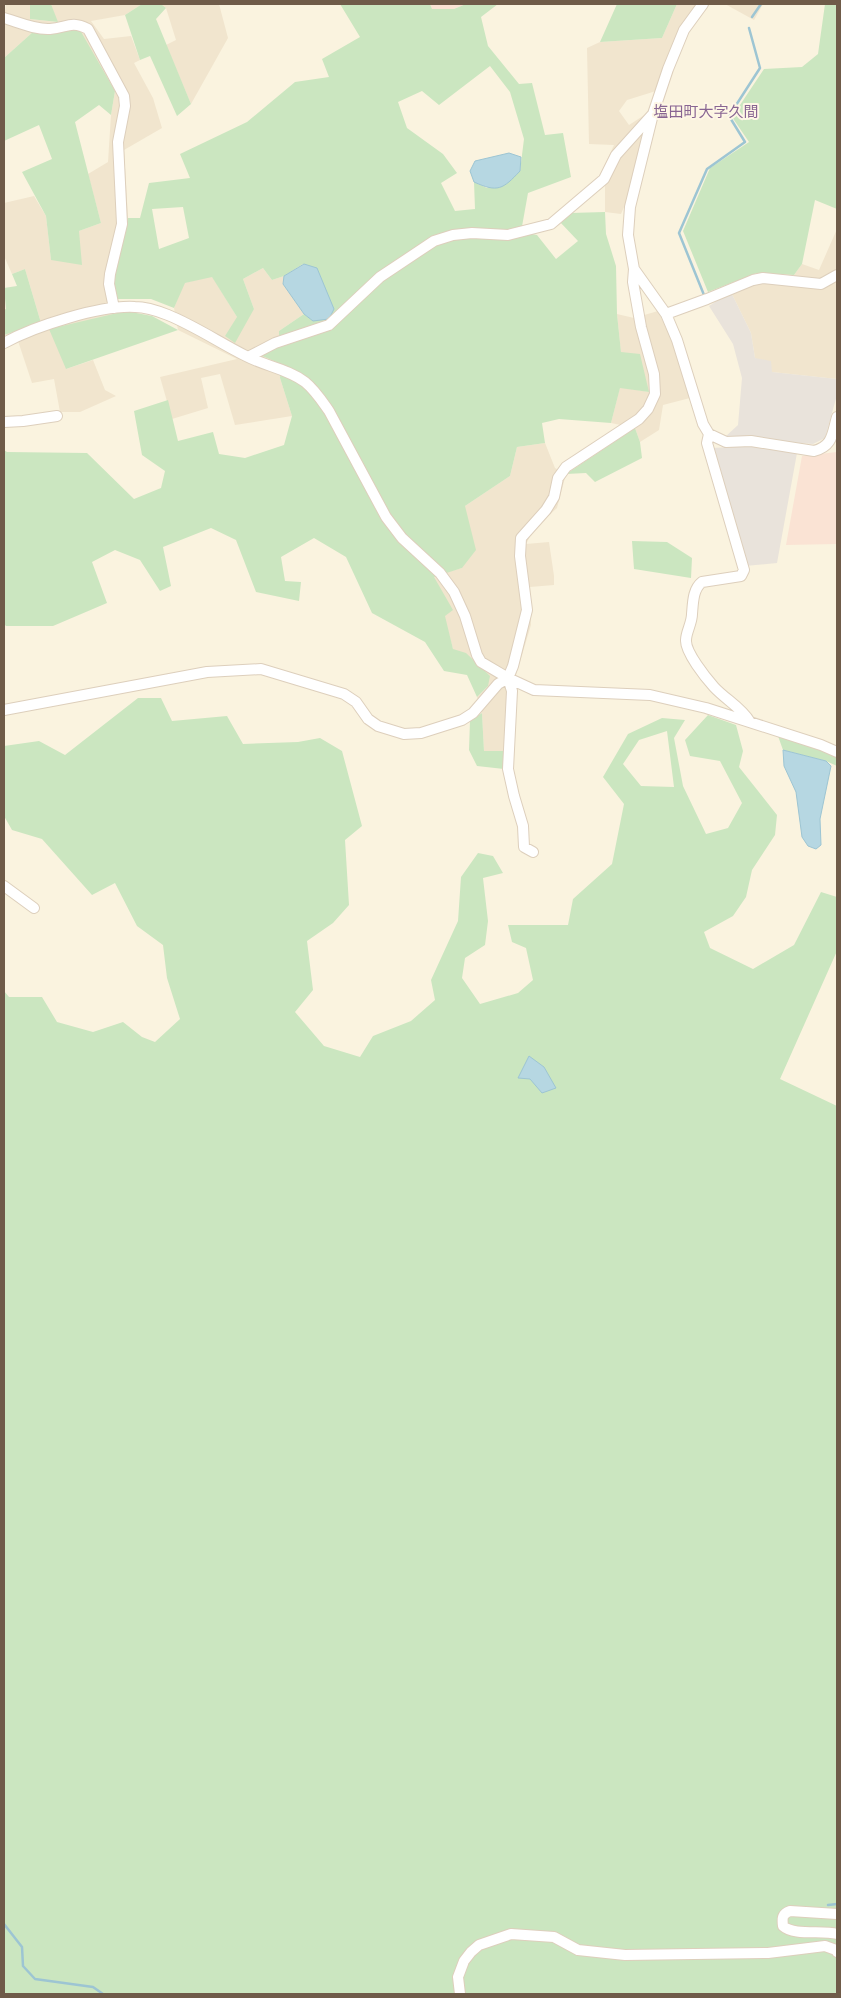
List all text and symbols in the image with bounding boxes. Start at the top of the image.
district label: 塩田町大字久間 [653,102,759,121]

